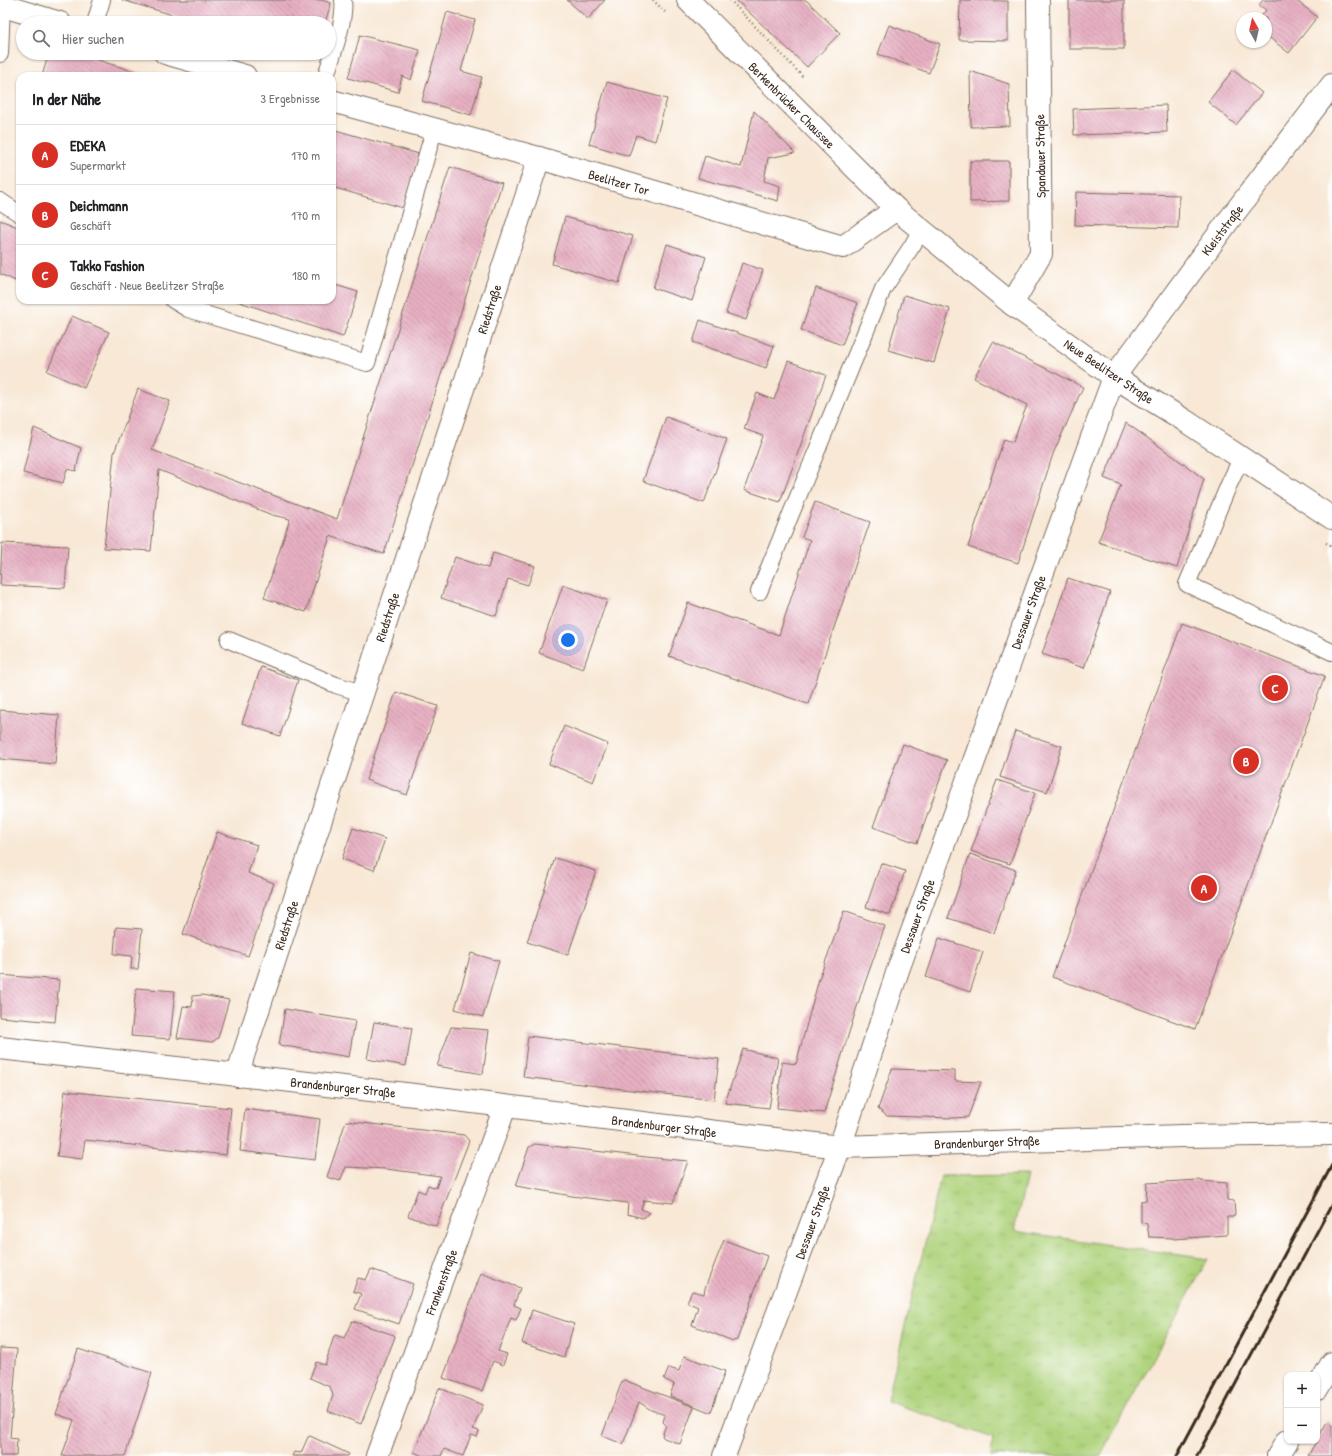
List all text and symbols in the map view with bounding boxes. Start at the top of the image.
north arrow [1236,12,1272,48]
search box [16,16,336,60]
icon: search [30,27,52,49]
text: Hier suchen [62,28,124,49]
street label: Berkenbrücker Chaussee [745,58,839,152]
text: In der Nähe [32,87,101,110]
text: 3 Ergebnisse [260,89,320,107]
street label: Spandauer Straße [1030,114,1050,198]
text: EDEKA [70,135,106,156]
text: A [42,146,48,164]
text: 170 m [291,146,320,164]
text: Supermarkt [70,156,126,174]
street label: Beelitzer Tor [586,165,652,199]
text: Deichmann [70,195,128,216]
street label: Kleiststraße [1197,201,1247,259]
text: B [42,206,48,224]
text: 170 m [291,206,320,224]
text: Geschäft [70,216,111,234]
text: Takko Fashion [70,255,145,276]
text: C [41,266,49,284]
text: 180 m [292,266,320,284]
text: Geschäft · Neue Beelitzer Straße [70,276,224,294]
street label: Riedstraße [473,282,505,336]
street label: Neue Beelitzer Straße [1061,334,1157,408]
street label: Dessauer Straße [1006,573,1050,651]
street label: Riedstraße [371,590,403,644]
your location [558,630,578,650]
pin: C [1262,673,1288,703]
pin: B [1233,746,1259,776]
pin: A [1191,873,1217,903]
street label: Dessauer Straße [895,877,939,955]
street label: Riedstraße [270,898,302,952]
street label: Brandenburger Straße [289,1073,397,1101]
street label: Brandenburger Straße [610,1111,718,1141]
street label: Brandenburger Straße [934,1131,1040,1153]
street label: Dessauer Straße [790,1183,834,1261]
street label: Frankenstraße [420,1247,461,1318]
map controls [1284,1372,1320,1444]
button: + [1284,1372,1320,1408]
button: − [1284,1408,1320,1444]

